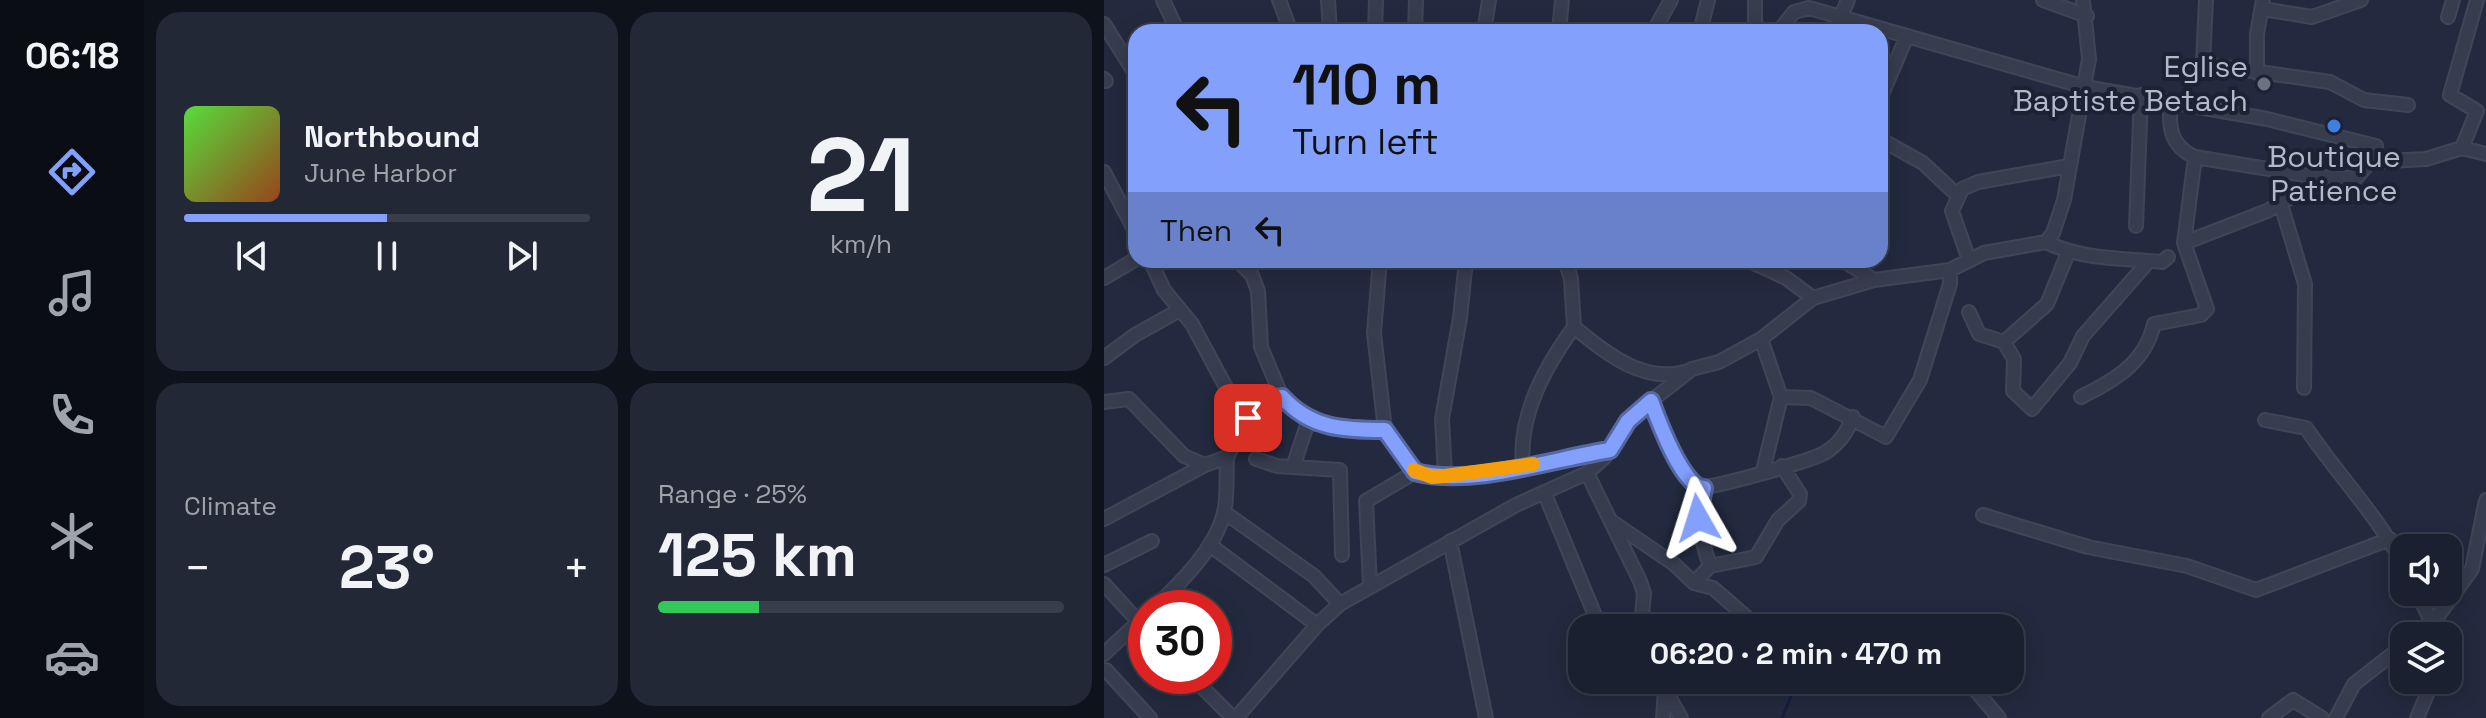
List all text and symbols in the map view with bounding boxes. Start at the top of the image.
text: 06:18 [25,33,119,79]
place label: Eglise Baptiste Betach [2013,47,2248,120]
text: 110 m [1292,49,1441,120]
icon: left [1160,56,1264,160]
marker: Eglise Baptiste Betach [2255,75,2273,93]
text: 21 [807,109,915,241]
text: Northbound [304,117,480,156]
marker: Boutique Patience [2325,117,2343,135]
text: Turn left [1292,119,1439,165]
place label: Boutique Patience [2267,137,2401,210]
icon: directions [44,144,100,200]
text: June Harbor [304,156,457,190]
icon: left [1248,208,1292,252]
text: Then [1160,211,1232,250]
text: km/h [830,227,892,261]
icon: previous [230,234,274,278]
icon: pause [365,234,409,278]
icon: next [500,234,544,278]
icon: music [44,265,100,321]
pin [1214,384,1282,452]
icon: phone [44,387,100,443]
icon: arrive [1226,396,1270,440]
position arrow [1656,476,1740,560]
text: Range · 25% [658,477,807,511]
text: Climate [184,489,277,523]
icon: climate [44,508,100,564]
text: 125 km [658,517,857,594]
text: 23° [339,529,435,606]
map controls [2390,534,2462,694]
button: sound [2390,534,2462,606]
text: − [184,540,211,596]
text: + [563,540,590,596]
speed limit sign: 30 [1128,590,1232,694]
button: layers [2390,622,2462,694]
icon: car [44,629,100,685]
text: 06:20 · 2 min · 470 m [1650,634,1942,673]

